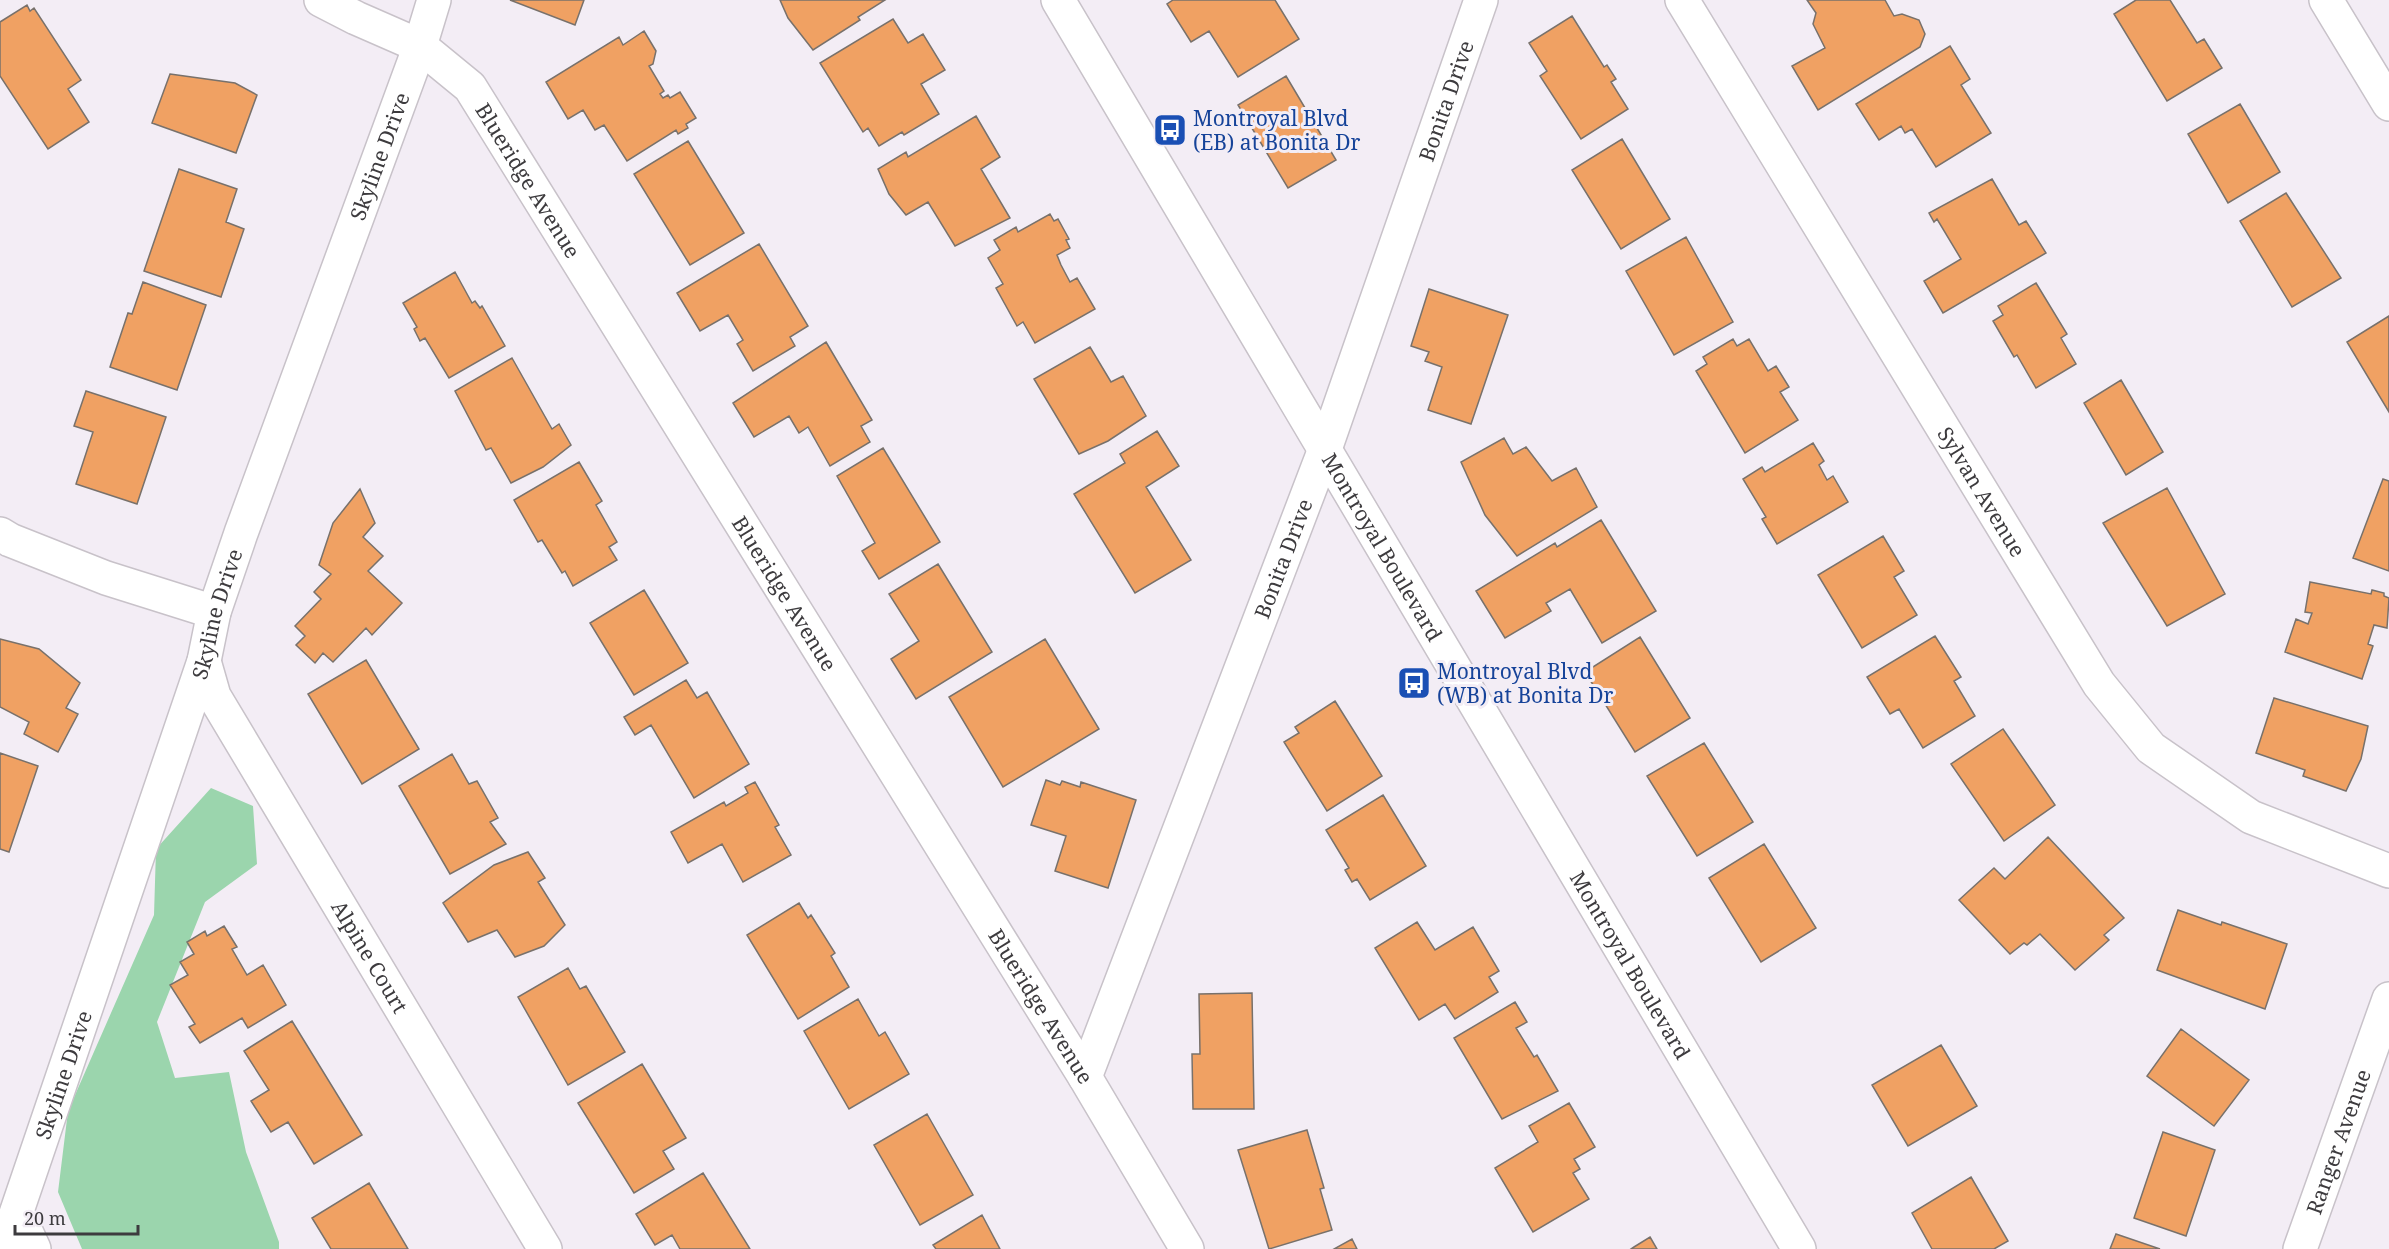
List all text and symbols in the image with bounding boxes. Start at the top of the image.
street label: Bonita Drive [1412,37,1480,165]
street label: Skyline Drive [343,88,416,224]
street label: Blueridge Avenue [469,98,587,263]
place label: Montroyal Blvd (EB) at Bonita Dr [1193,104,1361,156]
bus stop icon: Montroyal Blvd (EB) at Bonita Dr [1152,112,1188,148]
street label: Sylvan Avenue [1931,422,2032,562]
street label: Montroyal Boulevard [1316,448,1449,646]
street label: Bonita Drive [1248,495,1319,623]
street label: Blueridge Avenue [726,511,843,676]
street label: Skyline Drive [185,545,249,683]
place label: Montroyal Blvd (WB) at Bonita Dr [1437,657,1613,709]
bus stop icon: Montroyal Blvd (WB) at Bonita Dr [1396,665,1432,701]
street label: Montroyal Boulevard [1564,866,1697,1064]
street label: Alpine Court [325,895,415,1018]
street label: Blueridge Avenue [982,923,1100,1089]
street label: Skyline Drive [28,1007,98,1143]
street label: Ranger Avenue [2300,1065,2377,1218]
scale bar [15,1198,138,1236]
text: 20 m [24,1206,66,1230]

